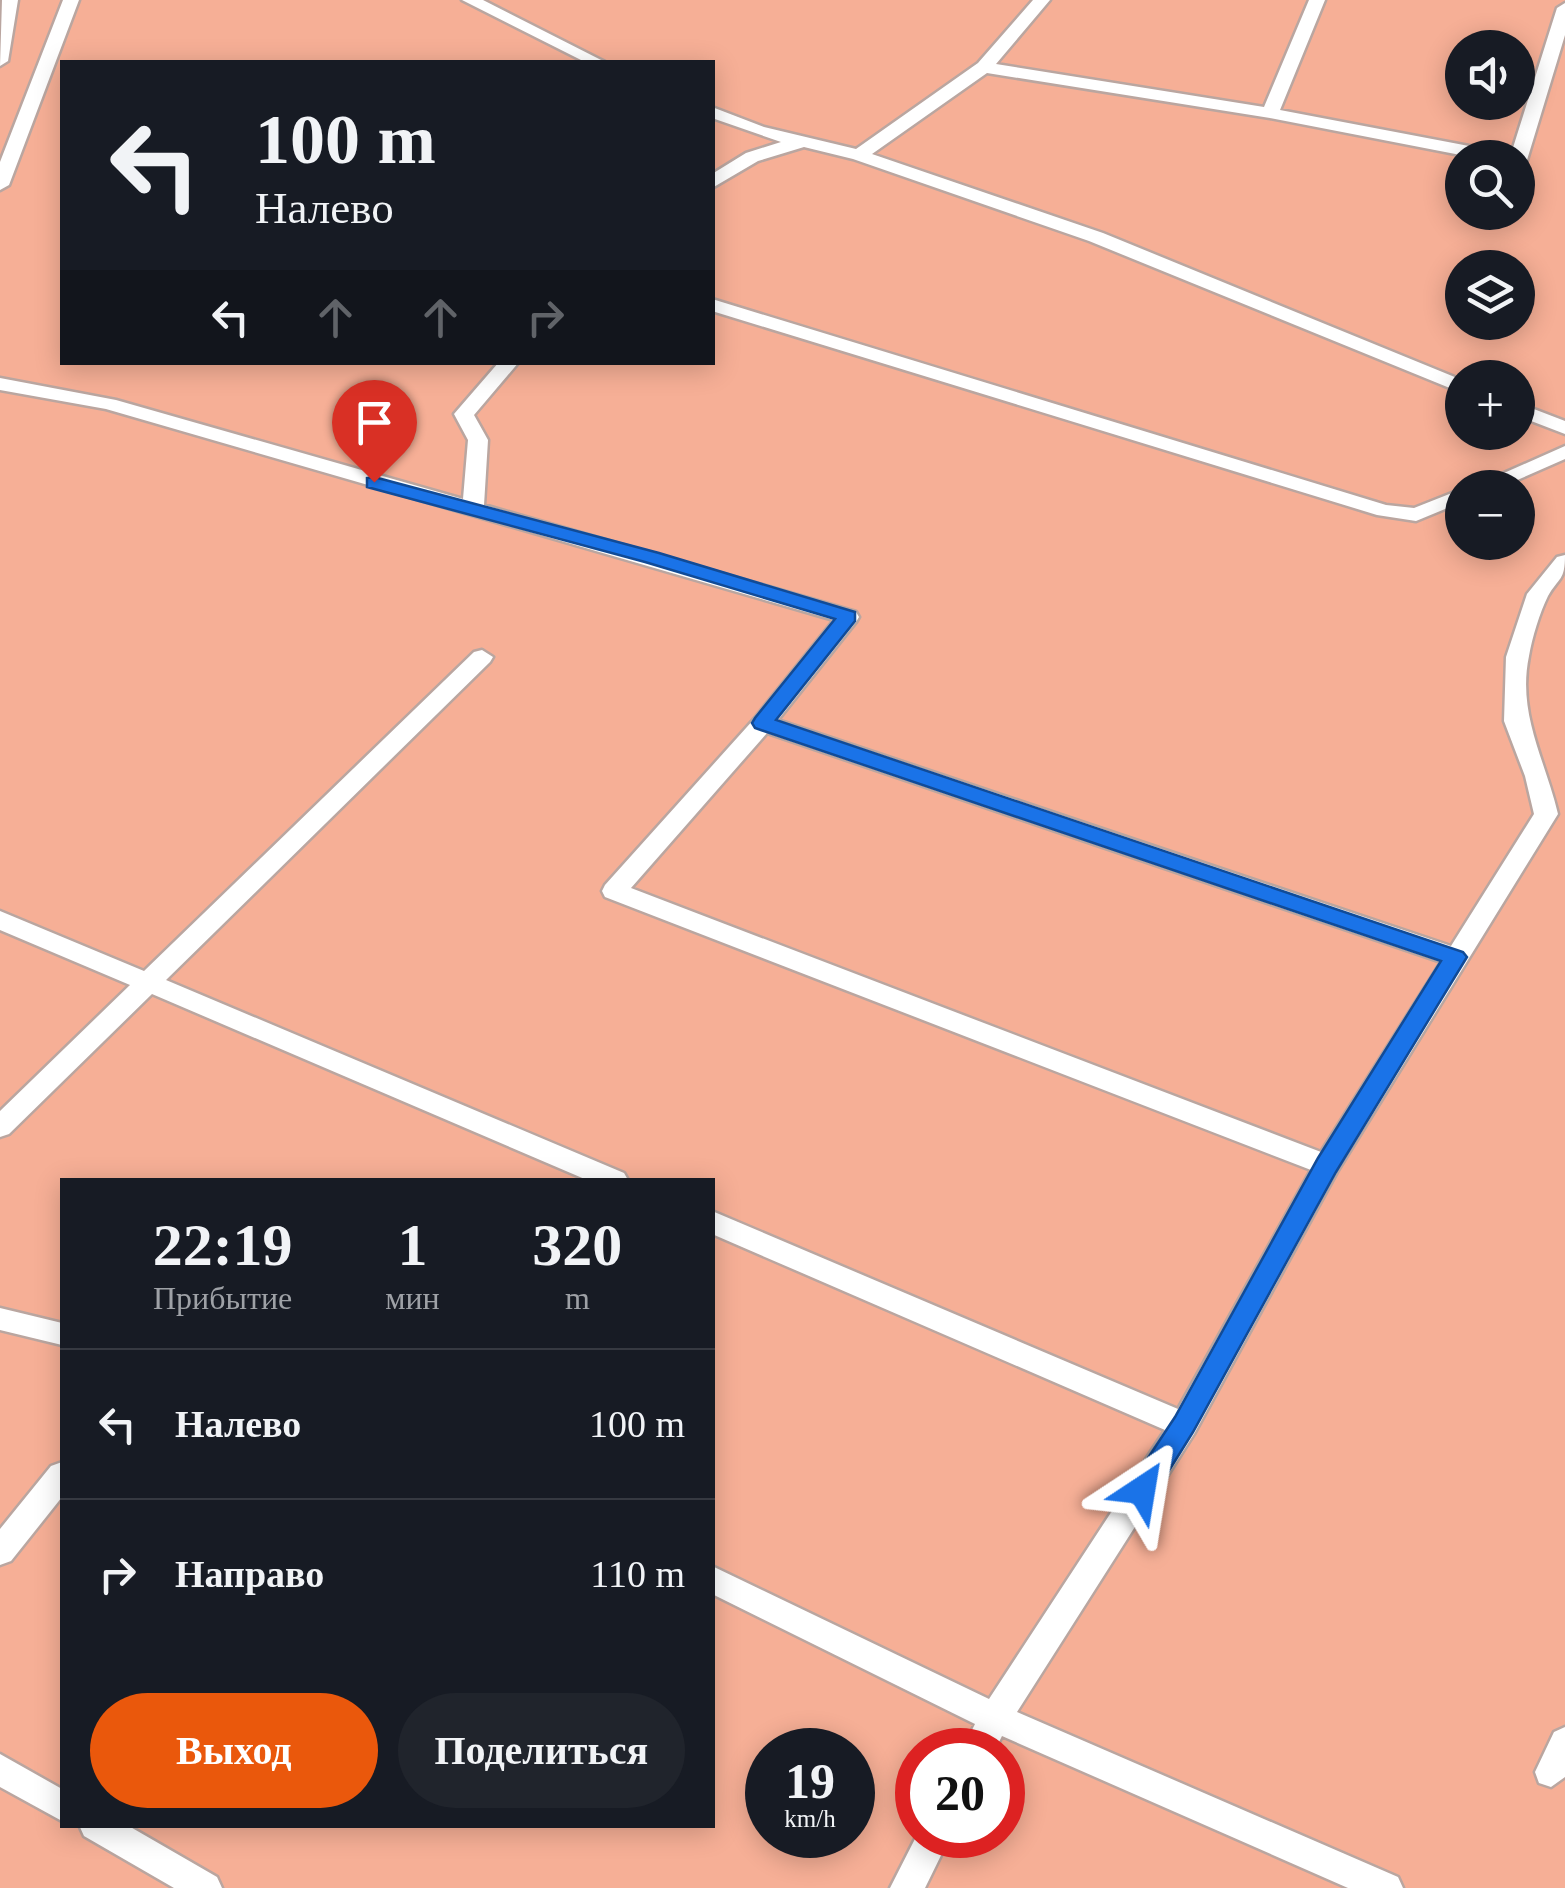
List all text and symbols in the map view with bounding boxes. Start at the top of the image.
map controls [1445,30,1535,560]
button: sound [1445,30,1535,120]
icon: left [90,100,220,230]
text: 100 m [255,101,436,178]
button: search [1445,140,1535,230]
text: Налево [255,183,394,233]
button: layers [1445,250,1535,340]
icon: left [203,290,258,345]
icon: ahead [308,290,363,345]
icon: ahead [413,290,468,345]
icon: right [518,290,573,345]
button: + [1445,360,1535,450]
pin [332,380,417,483]
icon: arrive [347,395,402,450]
button: − [1445,470,1535,560]
text: 22:19 [153,1212,293,1278]
text: 1 [397,1212,427,1278]
text: 320 [532,1212,622,1278]
text: Прибытие [153,1280,292,1316]
text: мин [385,1280,440,1316]
text: m [565,1280,590,1316]
icon: left [90,1397,145,1452]
text: Налево [175,1403,301,1445]
text: 100 m [589,1403,685,1445]
position arrow [1090,1438,1194,1542]
icon: right [90,1547,145,1602]
text: Направо [175,1553,324,1595]
text: 110 m [590,1553,685,1595]
button: Выход [90,1693,378,1808]
button: Поделиться [398,1693,685,1808]
speed limit sign: 20 [895,1728,1025,1858]
text: 19 [785,1753,835,1809]
text: km/h [784,1805,836,1832]

